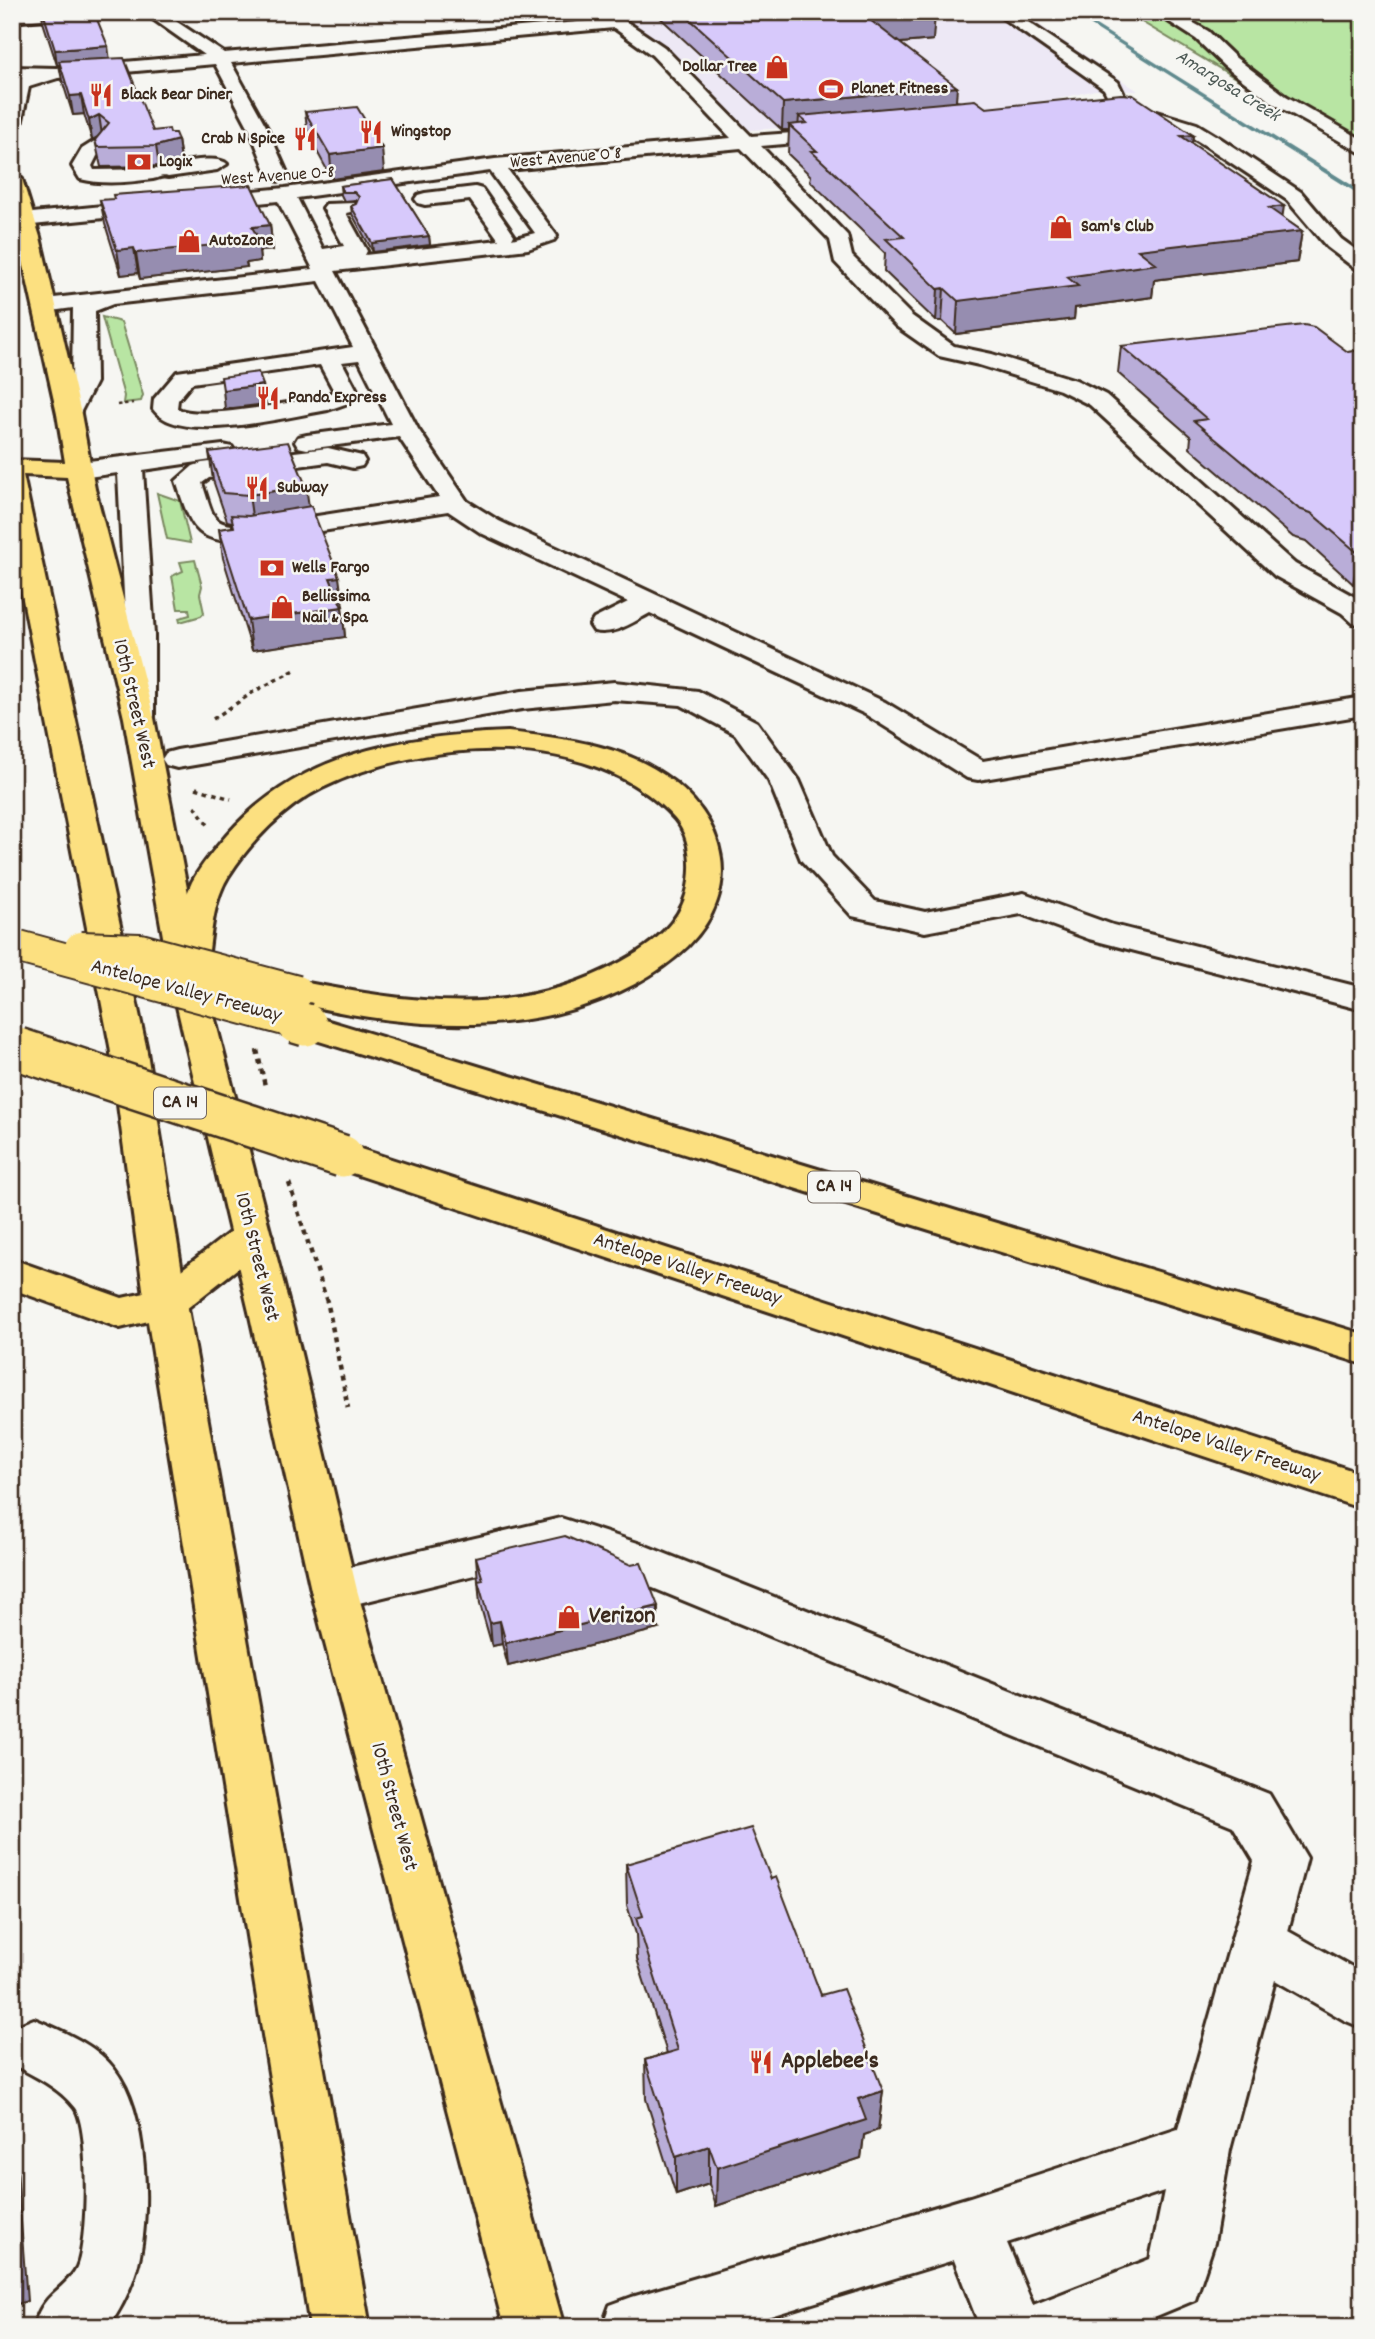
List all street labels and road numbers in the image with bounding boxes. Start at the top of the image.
street label: West Avenue O 8 [509,142,623,176]
street label: West Avenue O-8 [220,161,336,193]
street label: 10th Street West [104,636,163,772]
street label: Antelope Valley Freeway [87,952,285,1032]
road number: CA 14 [154,1088,206,1119]
road number: CA 14 [808,1172,860,1203]
street label: 10th Street West [225,1189,287,1325]
street label: Antelope Valley Freeway [589,1225,785,1315]
street label: Antelope Valley Freeway [1128,1402,1324,1492]
street label: 10th Street West [361,1739,425,1875]

